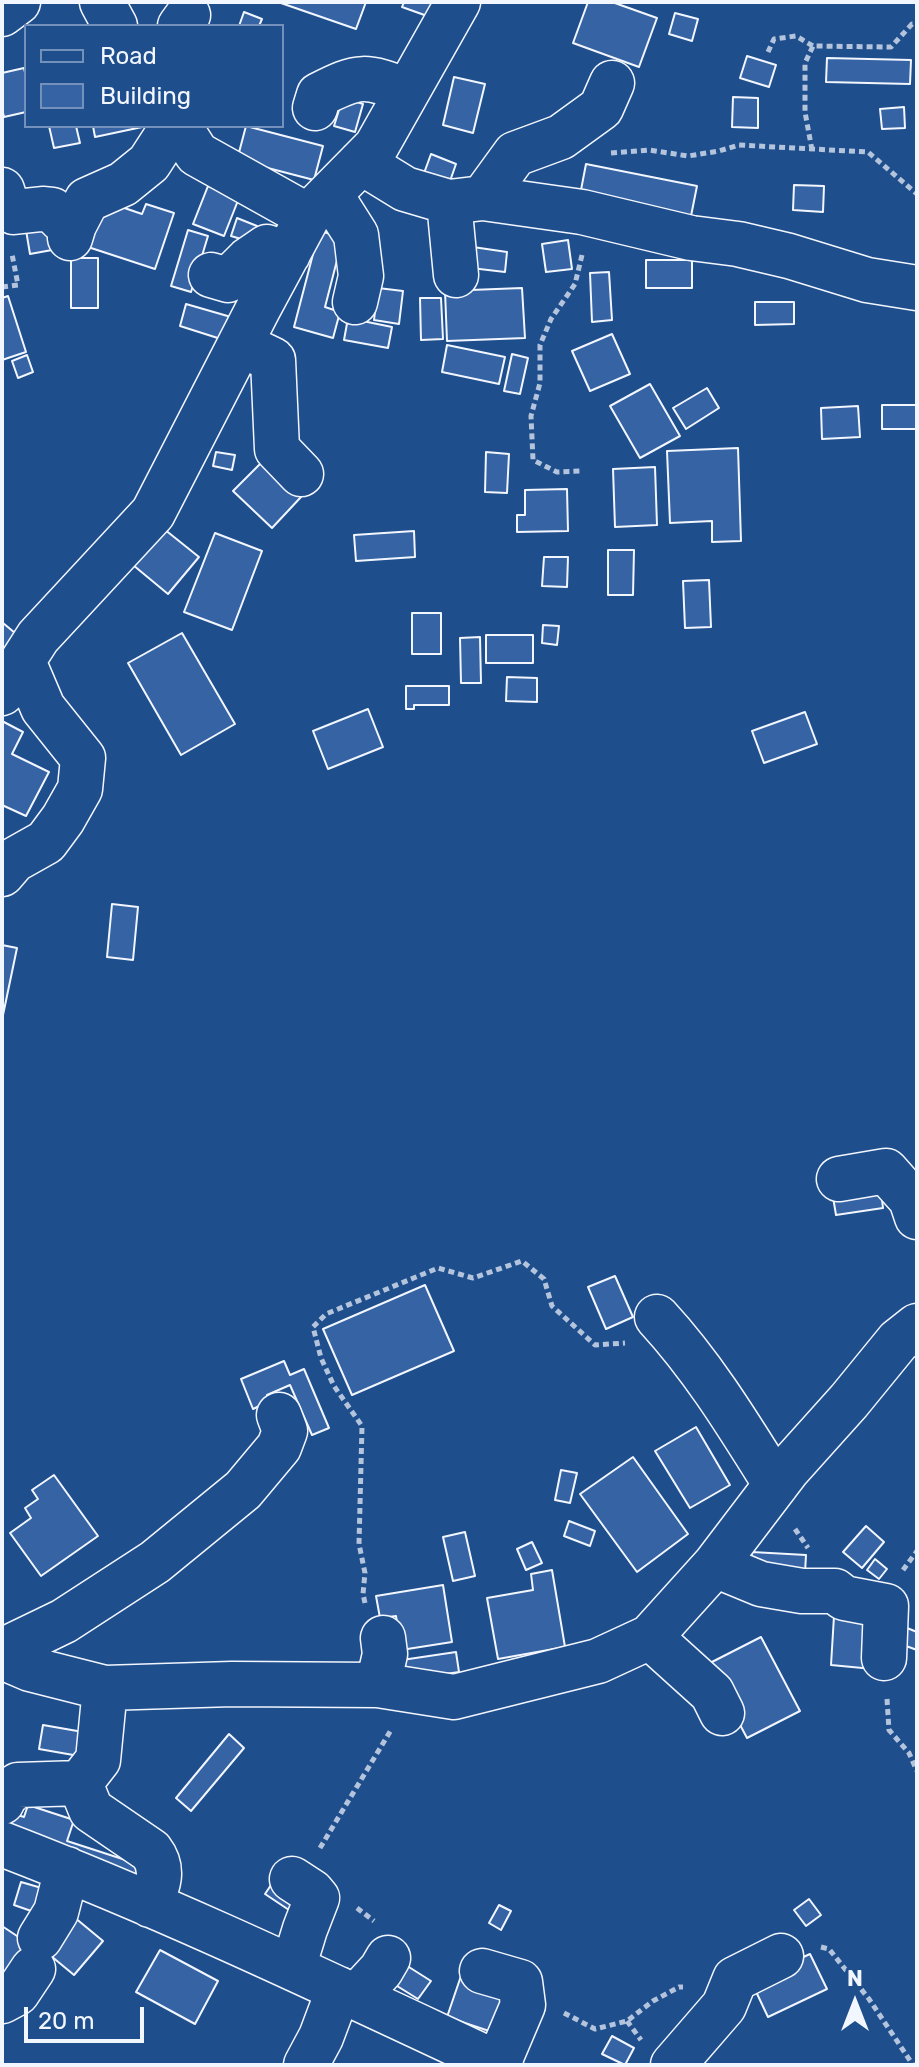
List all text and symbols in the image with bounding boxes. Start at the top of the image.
legend [24,24,284,128]
text: Road [100,42,157,70]
text: Building [100,82,191,110]
north arrow [815,1963,895,2043]
text: N [847,1965,863,1992]
scale bar [28,1991,148,2041]
text: 20 m [38,2007,95,2035]

